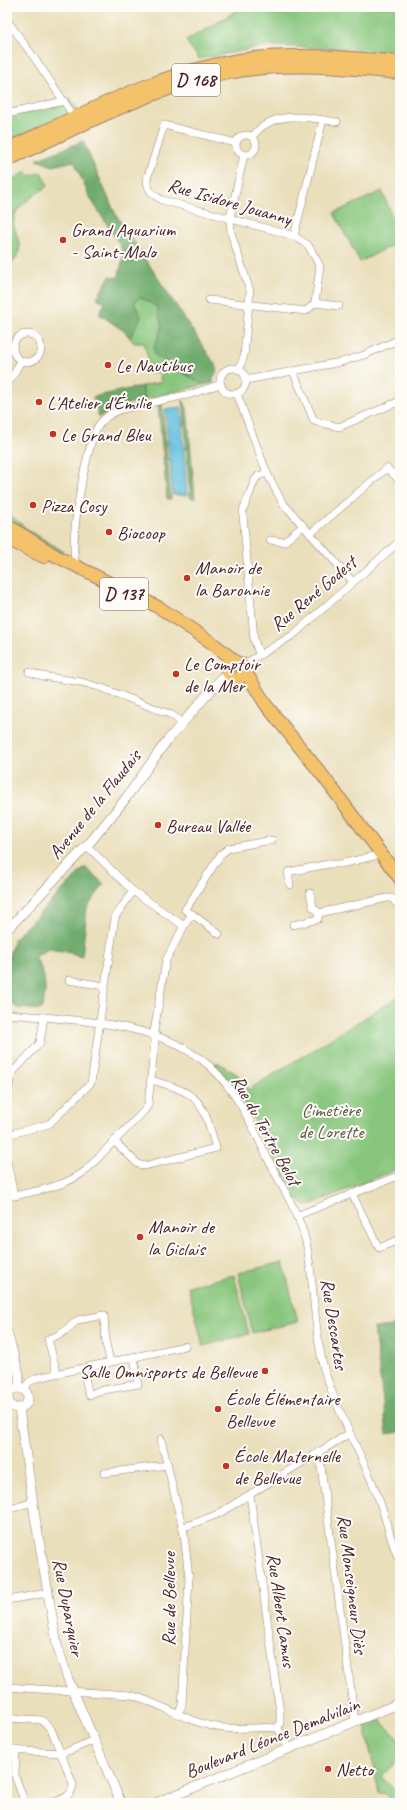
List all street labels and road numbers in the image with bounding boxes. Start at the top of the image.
road number: D 168 [172,64,220,96]
street label: Rue Isidore Jouanny [165,173,296,231]
street label: Rue René Godest [266,549,364,637]
road number: D 137 [100,578,148,610]
street label: Avenue de la Flaudais [43,743,148,864]
street label: Rue du Tertre Belot [226,1071,308,1192]
street label: Rue Descartes [315,1277,353,1373]
street label: Rue Monseigneur Diès [332,1513,373,1657]
street label: Rue de Bellevue [157,1550,181,1646]
street label: Rue Albert Camus [261,1552,301,1670]
street label: Rue Duparquier [47,1557,90,1660]
street label: Boulevard Léonce Demalvilain [182,1692,363,1784]

